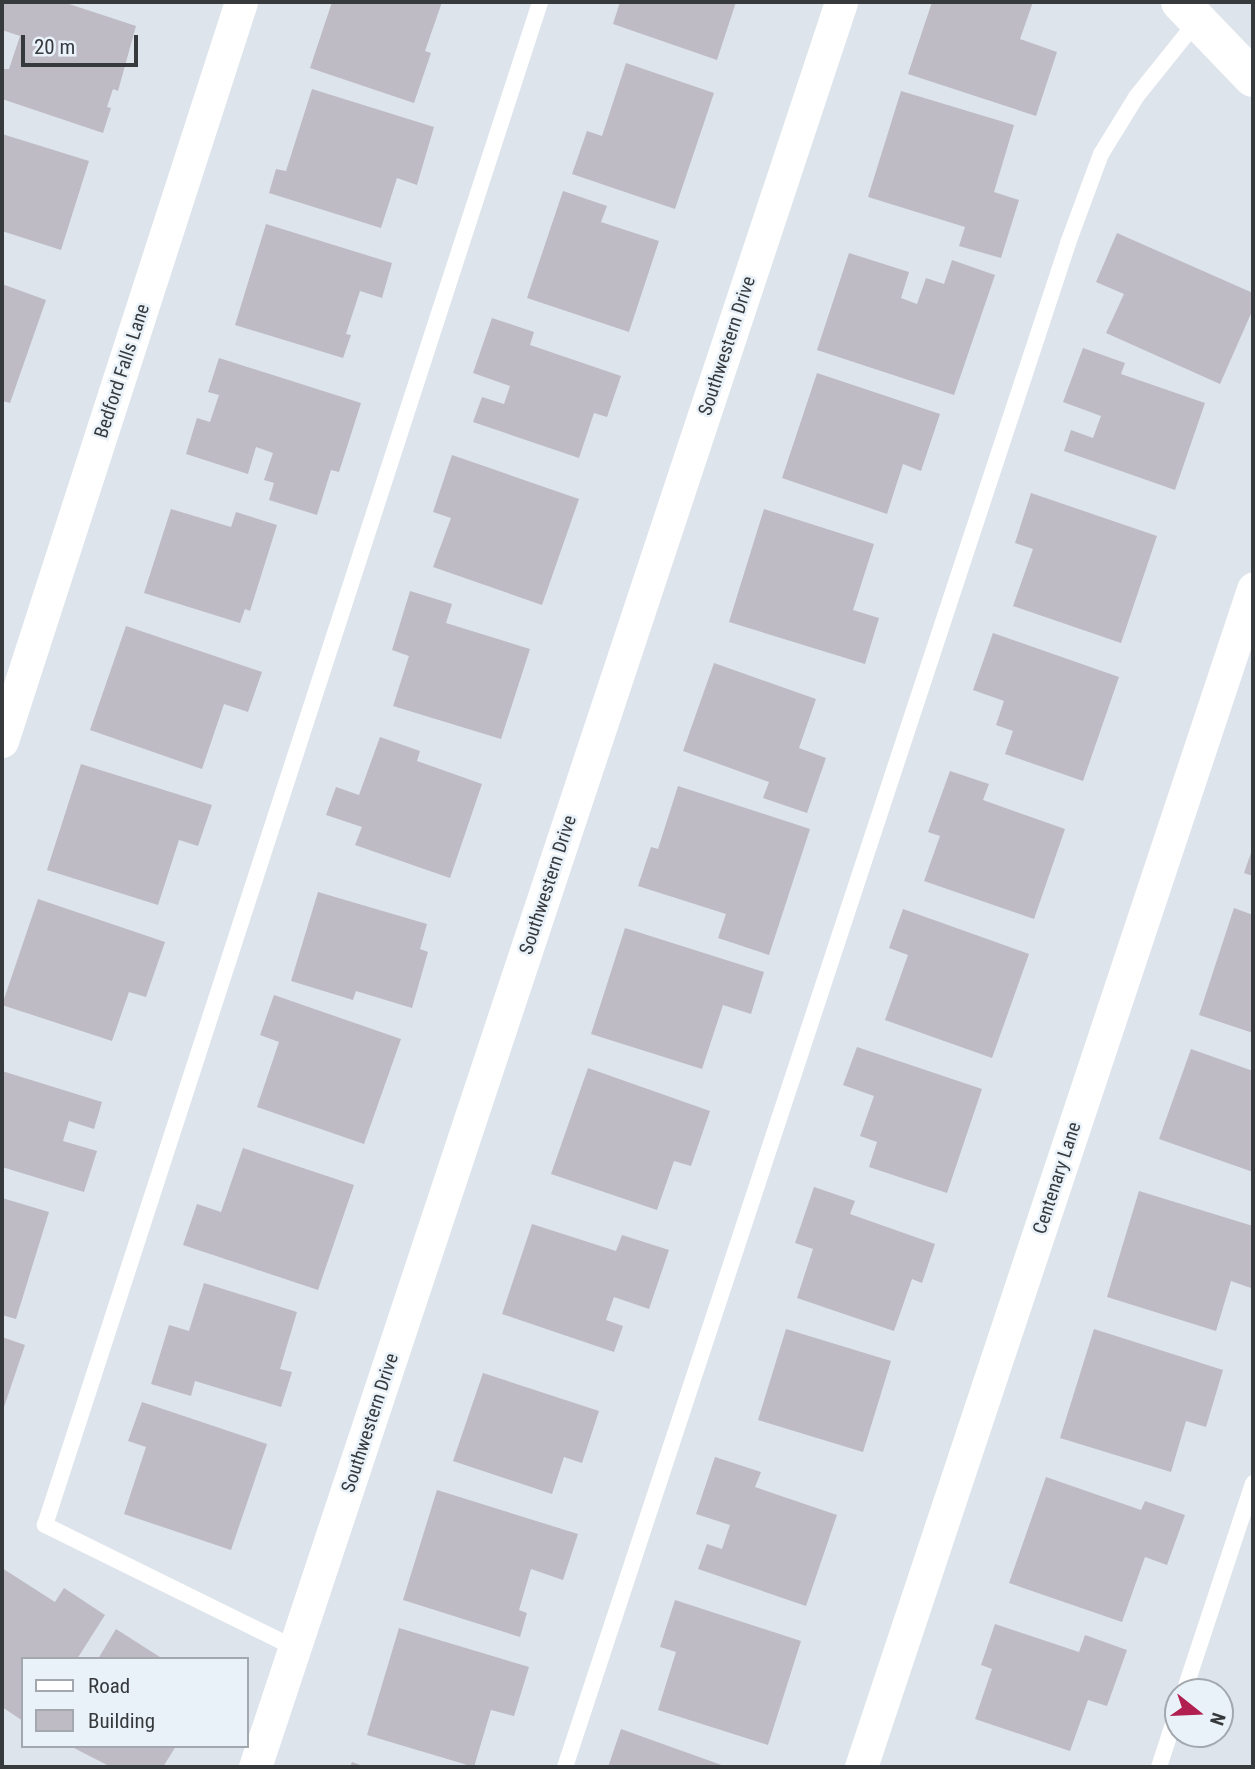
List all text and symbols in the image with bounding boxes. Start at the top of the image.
scale bar [24,21,142,65]
text: 20 m [34,35,75,59]
street label: Southwestern Drive [694,273,760,419]
street label: Bedford Falls Lane [90,301,154,441]
street label: Southwestern Drive [515,812,581,958]
street label: Centenary Lane [1028,1119,1086,1237]
street label: Southwestern Drive [337,1350,403,1496]
legend [21,1657,248,1748]
text: Road [88,1674,130,1698]
north arrow [1164,1678,1234,1748]
text: Building [88,1709,155,1733]
text: N [1205,1710,1230,1728]

